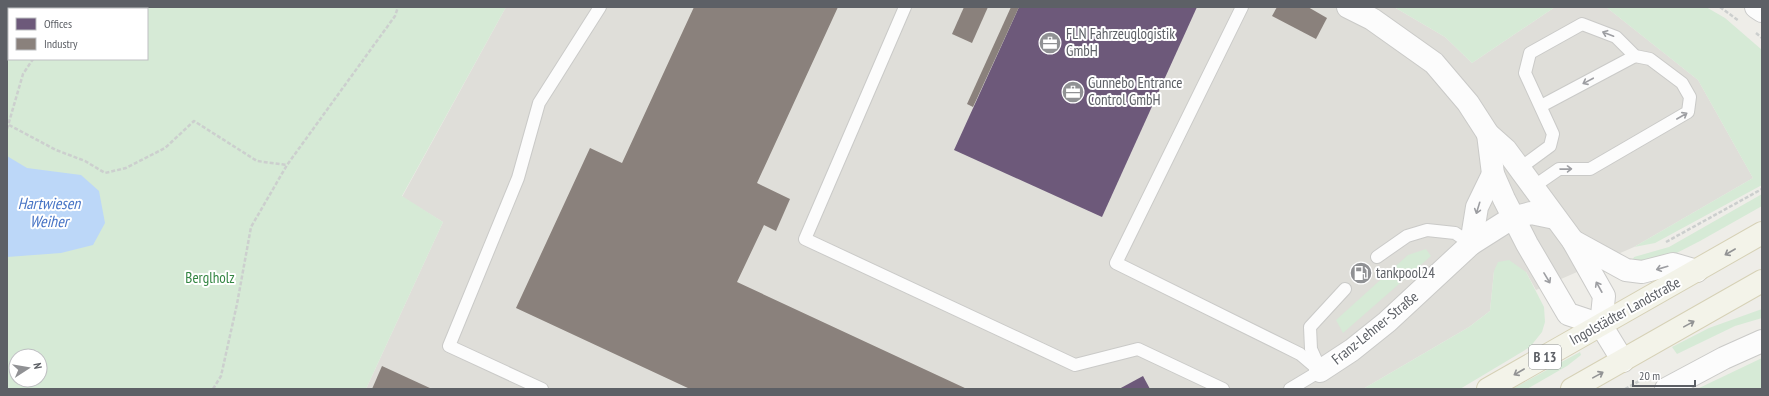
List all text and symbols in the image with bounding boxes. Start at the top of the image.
legend [8,8,148,60]
text: Offices [44,16,72,31]
place label: FLN Fahrzeuglogistik GmbH [1066,24,1175,60]
one-way arrow [1602,29,1614,37]
office icon: FLN Fahrzeuglogistik GmbH [1037,30,1063,56]
text: Industry [44,36,78,51]
place label: Gunnebo Entrance Control GmbH [1088,73,1183,109]
one-way arrow [1582,78,1594,85]
office icon: Gunnebo Entrance Control GmbH [1060,79,1086,105]
one-way arrow [1676,111,1688,119]
one-way arrow [1559,165,1572,173]
water label: Hartwiesen Weiher [18,193,81,231]
one-way arrow [1474,201,1481,214]
one-way arrow [1724,249,1736,256]
fuel station icon: tankpool24 [1348,260,1374,286]
place label: tankpool24 [1376,263,1435,282]
one-way arrow [1656,265,1669,272]
park label: Berglholz [185,268,235,287]
one-way arrow [1543,272,1551,284]
street label: Ingolstädter Landstraße [1566,272,1683,349]
one-way arrow [1594,281,1602,293]
street label: Franz-Lehner-Straße [1328,287,1422,368]
one-way arrow [1683,319,1695,327]
road number: B 13 [1529,345,1561,369]
north arrow [8,348,48,388]
text: N [30,362,45,370]
scale bar [1633,362,1695,388]
one-way arrow [1513,368,1525,376]
text: 20 m [1639,368,1660,383]
one-way arrow [1592,370,1604,378]

